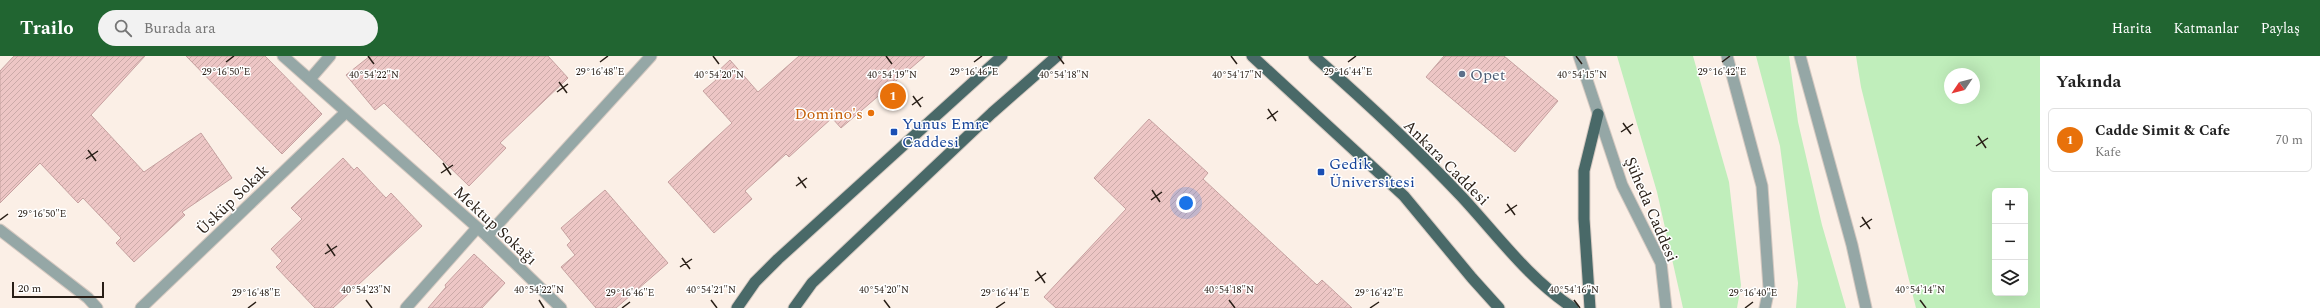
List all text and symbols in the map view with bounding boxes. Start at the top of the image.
search box [98,10,378,46]
text: Trailo [20,14,74,43]
icon: search [112,17,134,39]
text: Burada ara [144,17,216,40]
text: Harita [2112,18,2152,39]
text: Katmanlar [2174,18,2239,39]
text: Paylaş [2261,18,2300,39]
place label: Opet [1470,63,1506,87]
text: 29°16'50"E [202,64,250,80]
text: 29°16'48"E [576,64,624,80]
text: 29°16'46"E [950,64,998,80]
text: 29°16'44"E [1324,64,1372,80]
text: 29°16'42"E [1698,64,1746,80]
text: 40°54'22"N [349,67,399,83]
text: 40°54'20"N [694,67,744,83]
text: 40°54'19"N [867,67,917,83]
text: 40°54'18"N [1039,67,1089,83]
text: 40°54'17"N [1212,67,1262,83]
text: 40°54'15"N [1557,67,1607,83]
north arrow [1944,68,1980,104]
marker: Opet [1457,69,1467,79]
text: Yakında [2056,69,2121,95]
pin: 1 [880,81,906,111]
place label: Domino's [794,102,863,126]
marker: Domino's [866,108,876,118]
place label: Yunus Emre Caddesi [902,112,989,154]
street label: Ankara Caddesi [1398,114,1495,211]
text: Cadde Simit & Cafe [2095,119,2230,142]
marker: Yunus Emre Caddesi [889,127,899,137]
text: 1 [2066,130,2074,150]
text: 70 m [2276,130,2303,150]
text: Kafe [2095,142,2121,162]
place label: Gedik Üniversitesi [1329,152,1415,194]
street label: Şüheda Caddesi [1618,153,1684,266]
street label: Üsküp Sokak [191,159,275,241]
marker: Gedik Üniversitesi [1316,167,1326,177]
street label: Mektup Sokağı [448,180,543,271]
map controls [1992,188,2028,296]
button: + [1992,188,2028,224]
your location [1176,193,1196,213]
text: 29°16'50"E [18,206,66,222]
button: − [1992,224,2028,260]
button: layers [1992,260,2028,296]
scale bar [12,280,104,299]
text: 20 m [18,280,41,297]
text: 40°54'23"N [341,282,391,298]
text: 40°54'22"N [514,282,564,298]
text: 40°54'21"N [686,282,736,298]
text: 40°54'20"N [859,282,909,298]
text: 40°54'18"N [1204,282,1254,298]
text: 40°54'16"N [1549,282,1599,298]
text: 40°54'14"N [1895,282,1945,298]
text: 29°16'48"E [232,285,280,301]
text: 29°16'46"E [606,285,654,301]
text: 29°16'44"E [981,285,1029,301]
text: 29°16'42"E [1355,285,1403,301]
text: 29°16'40"E [1729,285,1777,301]

